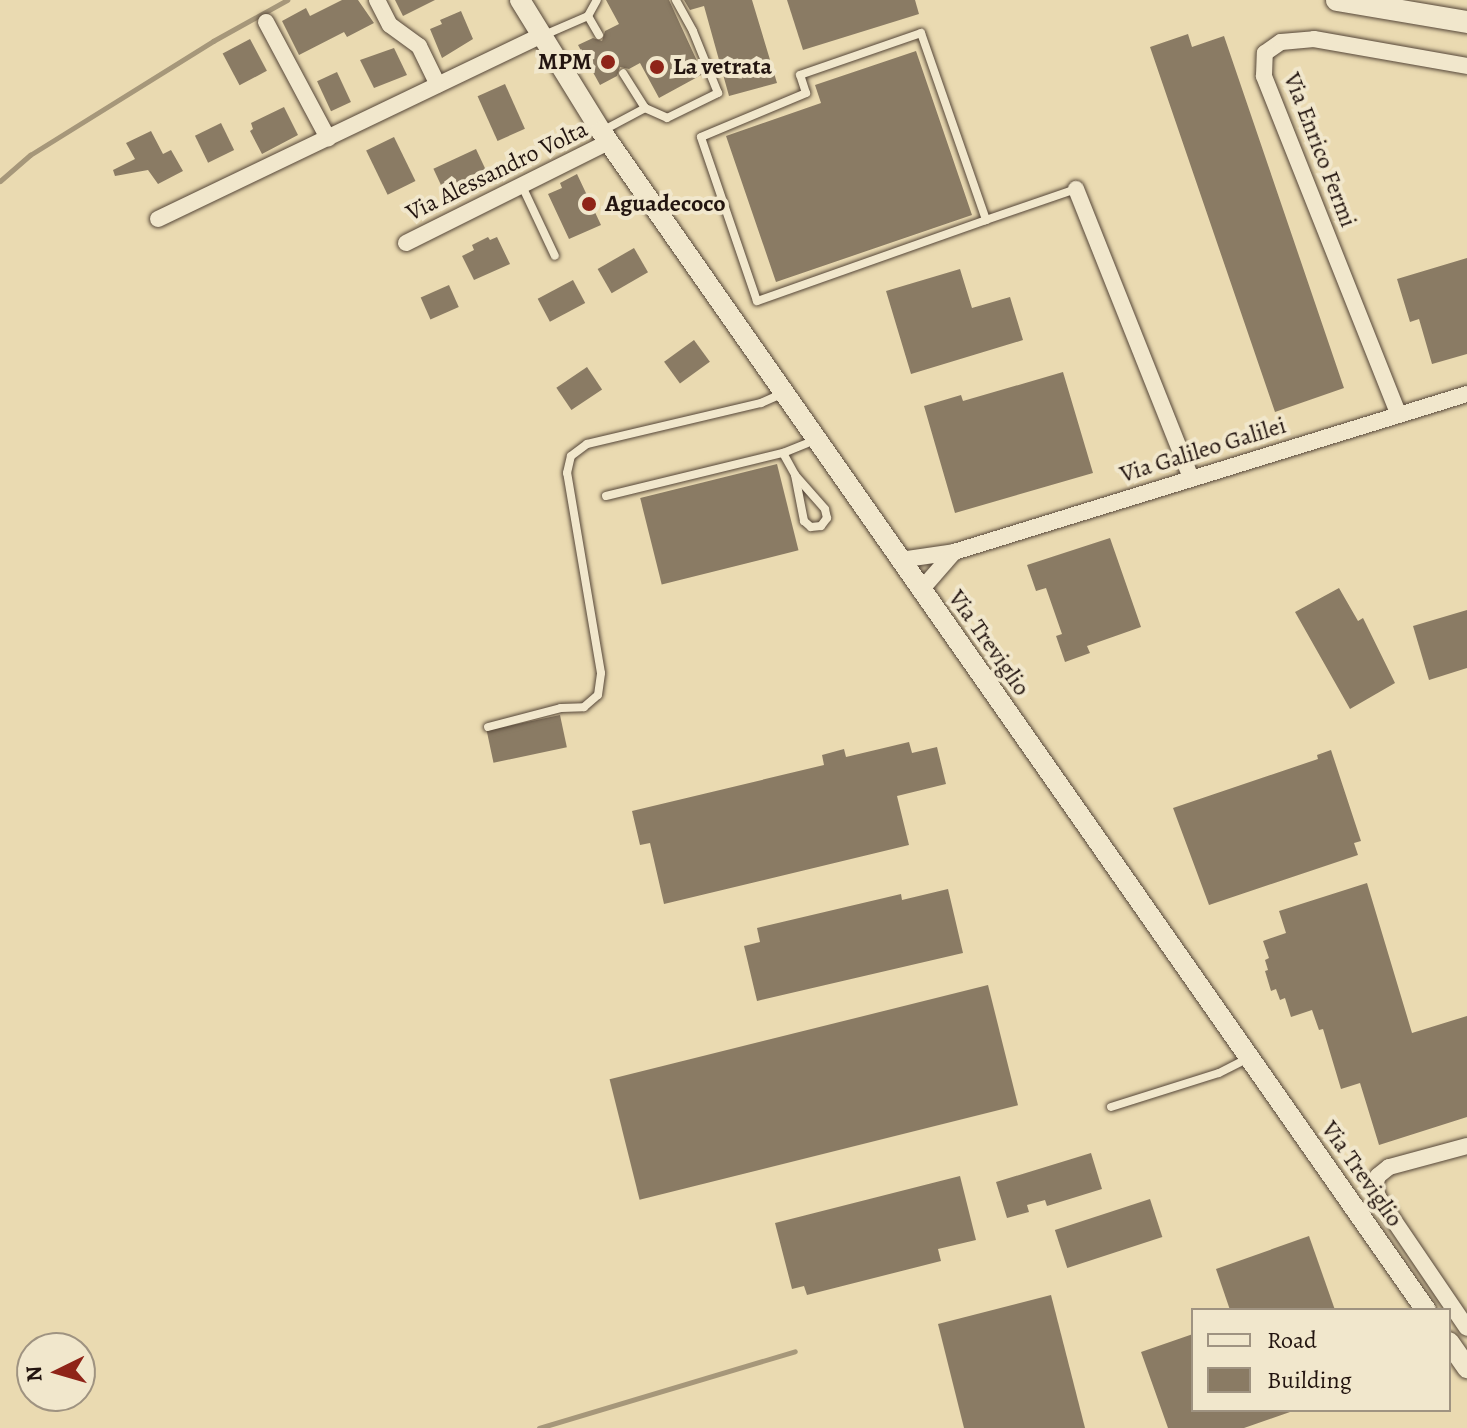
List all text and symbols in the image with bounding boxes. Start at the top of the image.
place label: MPM [538,48,592,76]
marker: MPM [599,53,617,71]
place label: La vetrata [673,53,772,81]
marker: La vetrata [648,58,666,76]
street label: Via Enrico Fermi [1277,69,1363,231]
street label: Via Alessandro Volta [402,115,592,227]
place label: Aguadecoco [605,190,726,218]
marker: Aguadecoco [580,195,598,213]
street label: Via Galileo Galilei [1116,411,1290,489]
street label: Via Treviglio [942,585,1036,701]
street label: Via Treviglio [1315,1116,1409,1232]
legend [1191,1308,1451,1412]
text: Road [1267,1324,1317,1356]
north arrow [16,1332,96,1412]
text: Building [1267,1364,1352,1396]
text: N [18,1365,50,1383]

